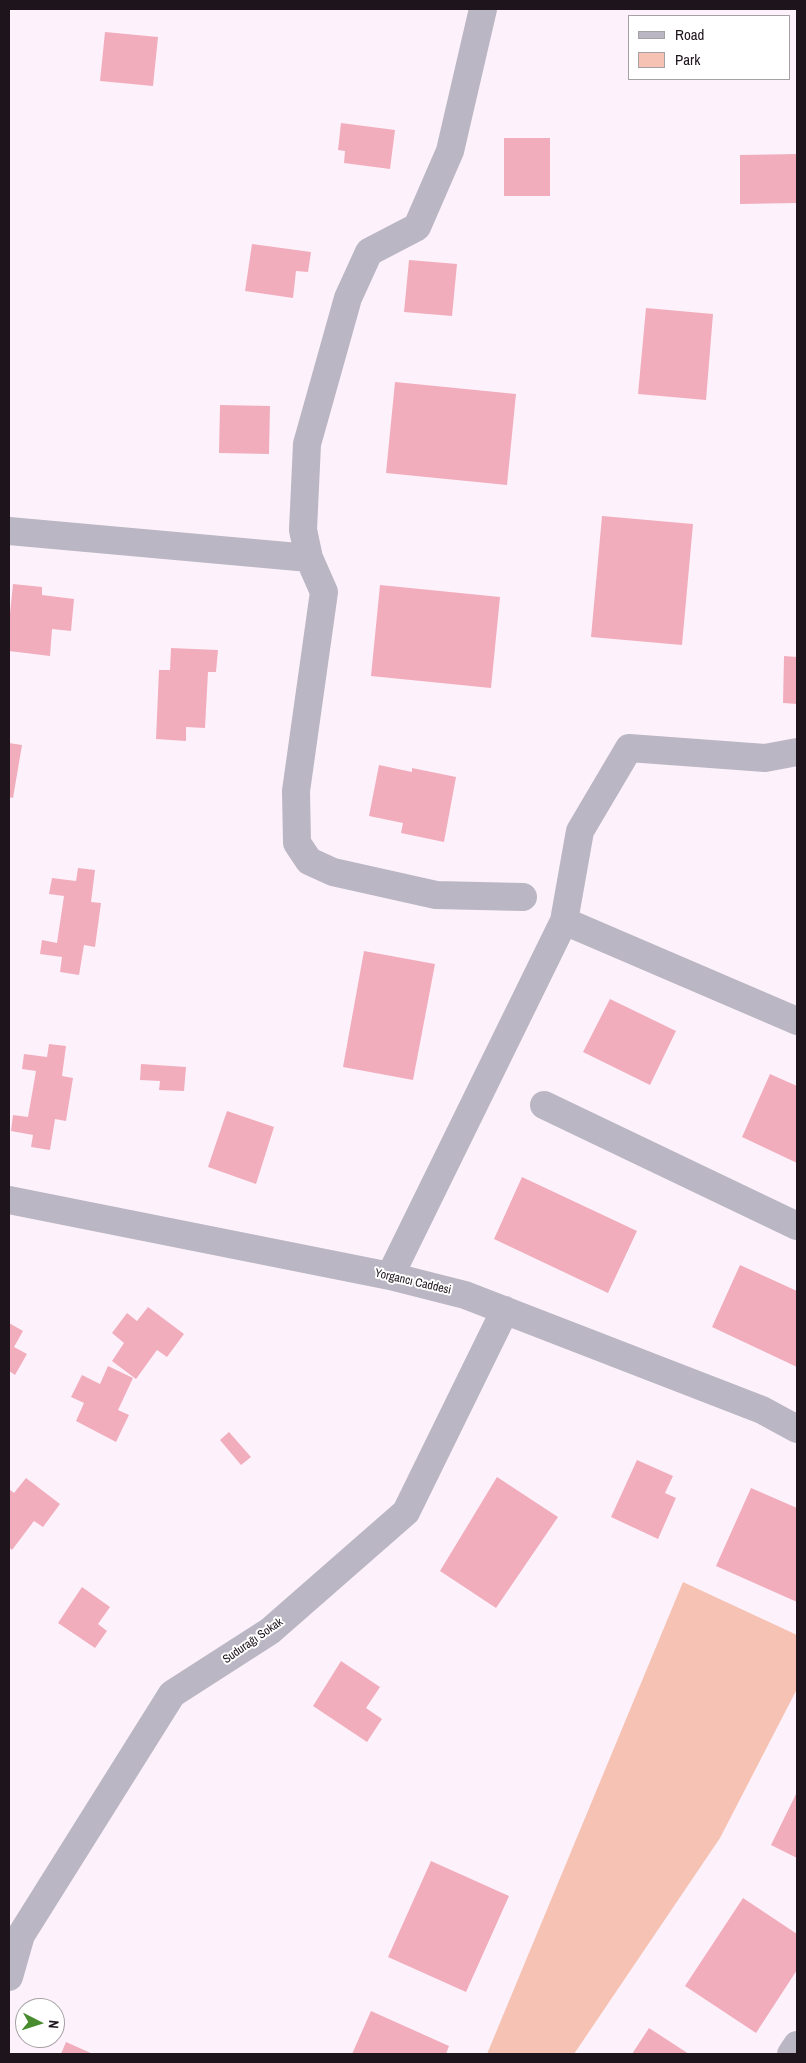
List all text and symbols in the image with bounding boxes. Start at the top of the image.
legend [628,15,791,80]
text: Road [675,24,704,45]
text: Park [675,49,700,70]
street label: Yorgancı Caddesi [373,1266,453,1298]
street label: Sudurağı Sokak [220,1615,286,1667]
north arrow [15,1998,65,2048]
text: N [45,2019,63,2029]

